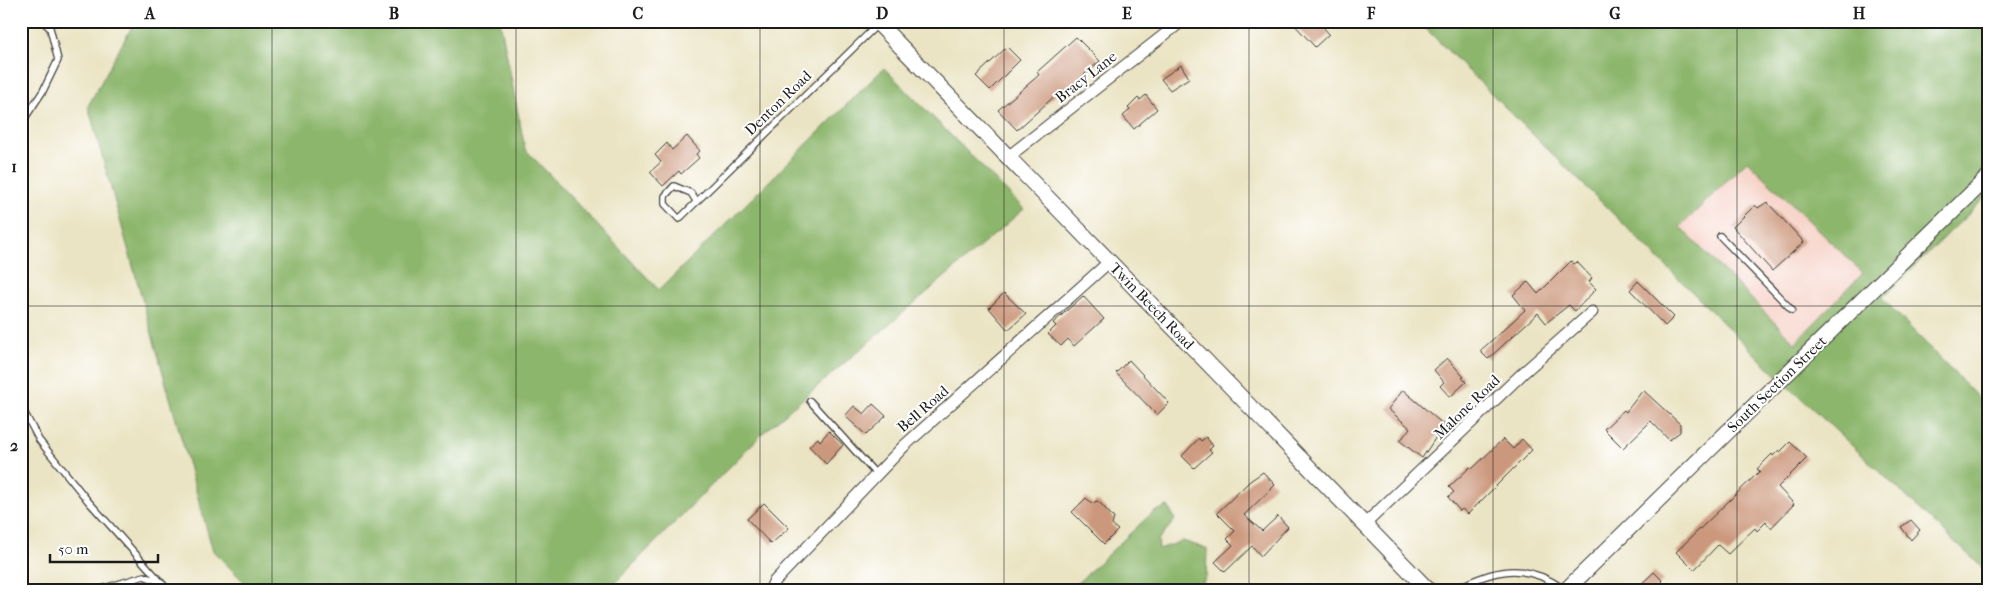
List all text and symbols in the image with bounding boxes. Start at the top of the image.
text: A [144,4,156,23]
text: B [389,4,399,23]
text: C [633,4,644,23]
text: D [876,4,888,23]
text: E [1122,4,1132,23]
text: F [1366,4,1376,23]
text: G [1609,4,1621,23]
text: H [1853,4,1866,23]
street label: Bracy Lane [1052,47,1121,107]
street label: Denton Road [741,66,816,139]
text: 1 [11,157,17,176]
street label: Twin Beech Road [1106,259,1198,354]
street label: South Section Street [1724,332,1831,436]
street label: Malone Road [1430,370,1504,443]
street label: Bell Road [894,381,953,436]
text: 2 [10,436,18,455]
scale bar [50,532,158,564]
text: 50 m [58,540,89,558]

